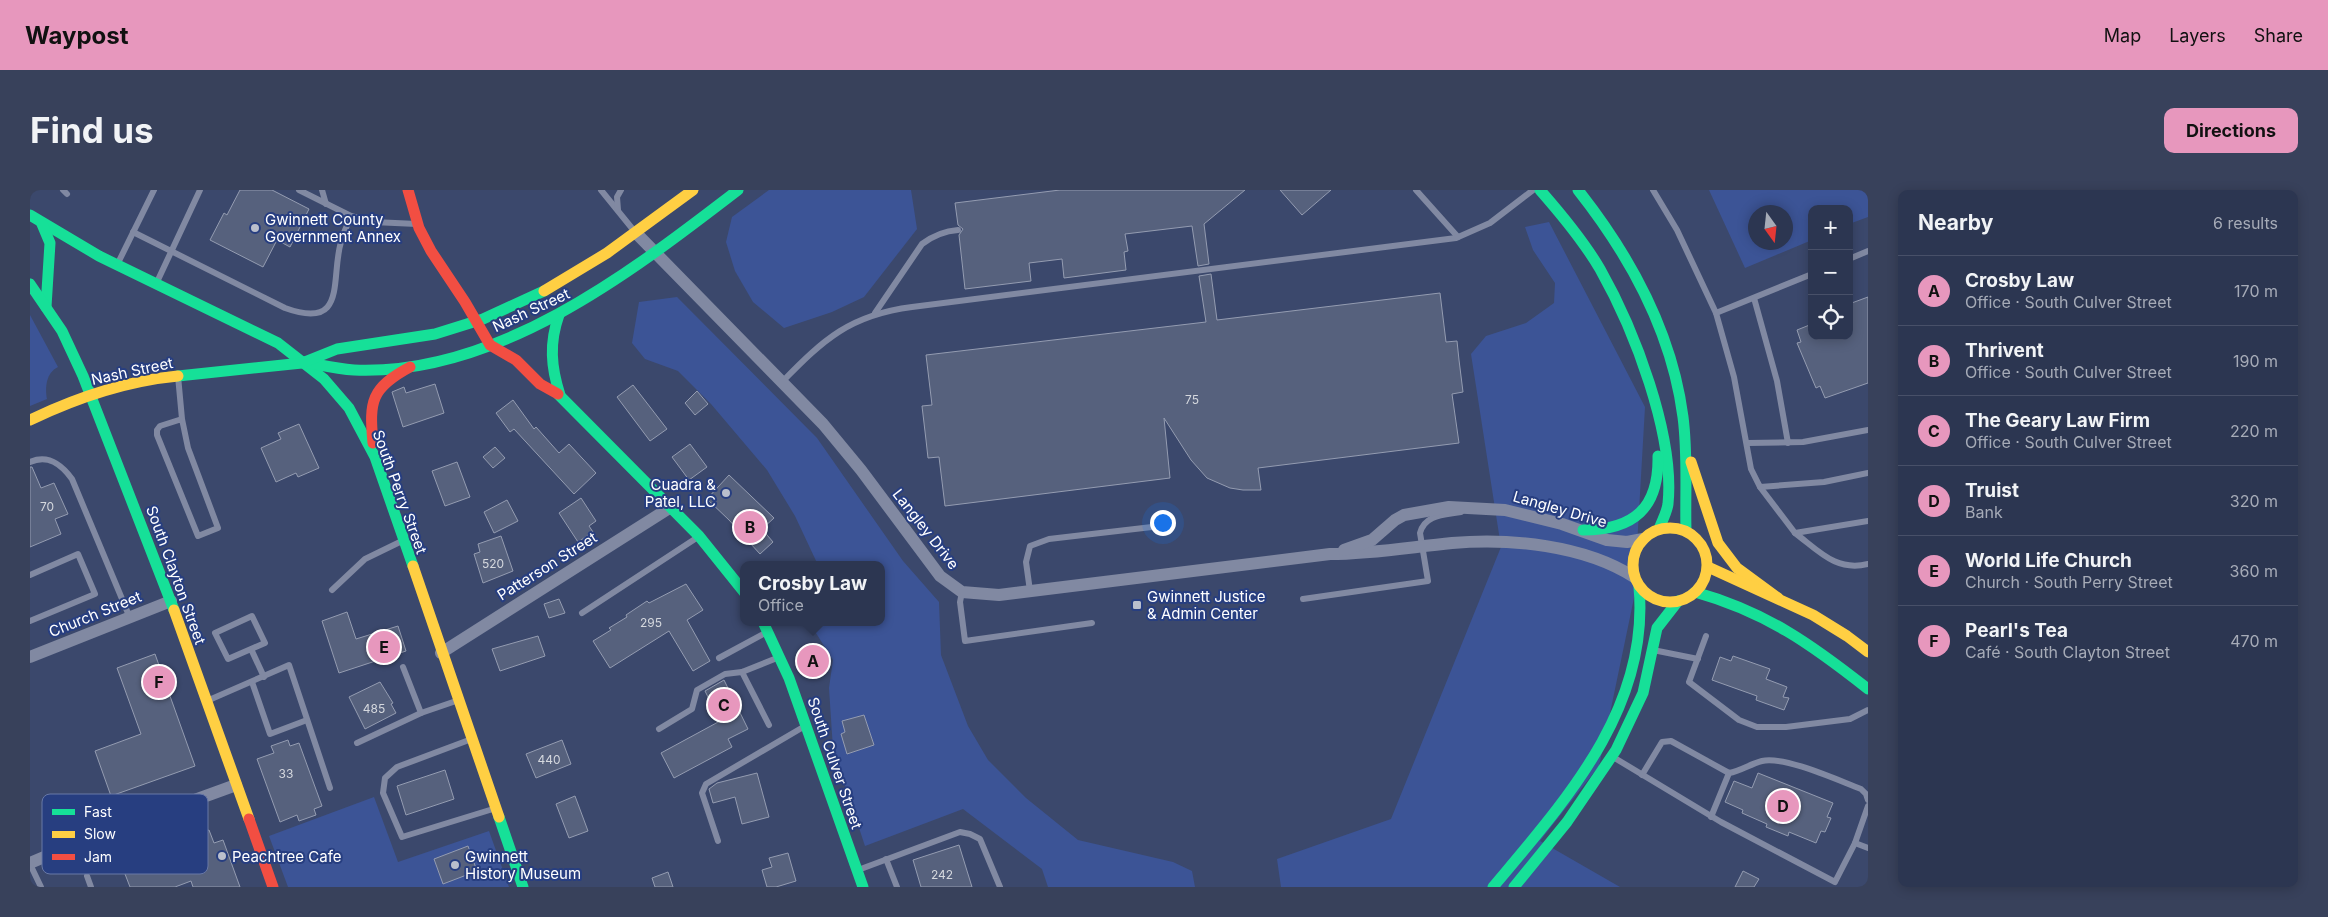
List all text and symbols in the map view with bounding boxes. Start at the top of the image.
text: Waypost [25,21,129,50]
text: Map [2104,25,2141,46]
text: Layers [2169,25,2226,46]
text: Share [2254,25,2303,46]
button: Directions [2164,108,2298,153]
text: Find us [30,109,154,151]
north arrow [1748,205,1793,250]
map controls [1808,205,1853,340]
button: + [1808,205,1853,250]
place label: Gwinnett County Government Annex [265,210,401,246]
text: Nearby [1918,210,1993,235]
text: 6 results [2213,213,2278,233]
marker: Gwinnett County Government Annex [249,222,261,234]
button: − [1808,250,1853,295]
text: Crosby Law [1965,269,2074,292]
text: A [1928,281,1940,301]
text: 170 m [2234,281,2278,301]
street label: Nash Street [489,284,573,336]
text: Office · South Culver Street [1965,292,2172,312]
button: locate [1808,295,1853,340]
text: Thrivent [1965,339,2044,362]
text: B [1929,351,1939,371]
text: 190 m [2233,351,2278,371]
street label: Nash Street [89,353,175,389]
text: Office · South Culver Street [1965,362,2172,382]
house number: 75 [1185,392,1199,407]
text: The Geary Law Firm [1965,409,2150,432]
text: C [1928,421,1940,441]
text: 220 m [2230,421,2278,441]
street label: South Perry Street [369,427,431,557]
text: Office · South Culver Street [1965,432,2172,452]
place label: Cuadra & Patel, LLC [645,475,716,511]
text: Truist [1965,479,2019,502]
street label: Langley Drive [889,485,963,573]
marker: Cuadra & Patel, LLC [720,487,732,499]
street label: Langley Drive [1511,487,1609,531]
text: D [1928,491,1940,511]
text: 320 m [2230,491,2278,511]
house number: 70 [40,499,54,514]
text: Bank [1965,502,2003,522]
street label: South Clayton Street [142,503,210,647]
pin: B [734,508,766,546]
your location [1150,510,1176,536]
street label: Patterson Street [494,528,600,604]
text: World Life Church [1965,549,2132,572]
house number: 520 [482,556,504,571]
popup [740,561,885,626]
text: E [1929,561,1939,581]
text: 360 m [2230,561,2278,581]
text: Crosby Law [758,572,867,595]
text: Church · South Perry Street [1965,572,2173,592]
street label: Church Street [46,587,144,641]
place label: Gwinnett Justice & Admin Center [1147,587,1265,623]
text: Office [758,595,804,615]
marker: Gwinnett Justice & Admin Center [1131,599,1143,611]
house number: 295 [640,615,662,630]
text: Pearl's Tea [1965,619,2068,642]
pin: E [368,628,400,666]
text: F [1929,631,1939,651]
text: 470 m [2230,631,2278,651]
pin: A [797,642,829,680]
text: Café · South Clayton Street [1965,642,2170,662]
pin: F [143,663,175,701]
pin: C [708,686,740,724]
street label: South Culver Street [804,695,866,831]
house number: 485 [363,701,385,716]
house number: 440 [537,752,561,767]
house number: 33 [279,766,293,781]
pin: D [1767,787,1799,825]
legend [42,794,208,874]
text: Fast [84,803,112,820]
text: Slow [84,825,116,842]
place label: Peachtree Cafe [232,847,342,866]
place label: Gwinnett History Museum [465,847,581,883]
text: Jam [84,848,112,865]
marker: Peachtree Cafe [216,850,228,862]
marker: Gwinnett History Museum [449,859,461,871]
house number: 242 [931,867,953,882]

